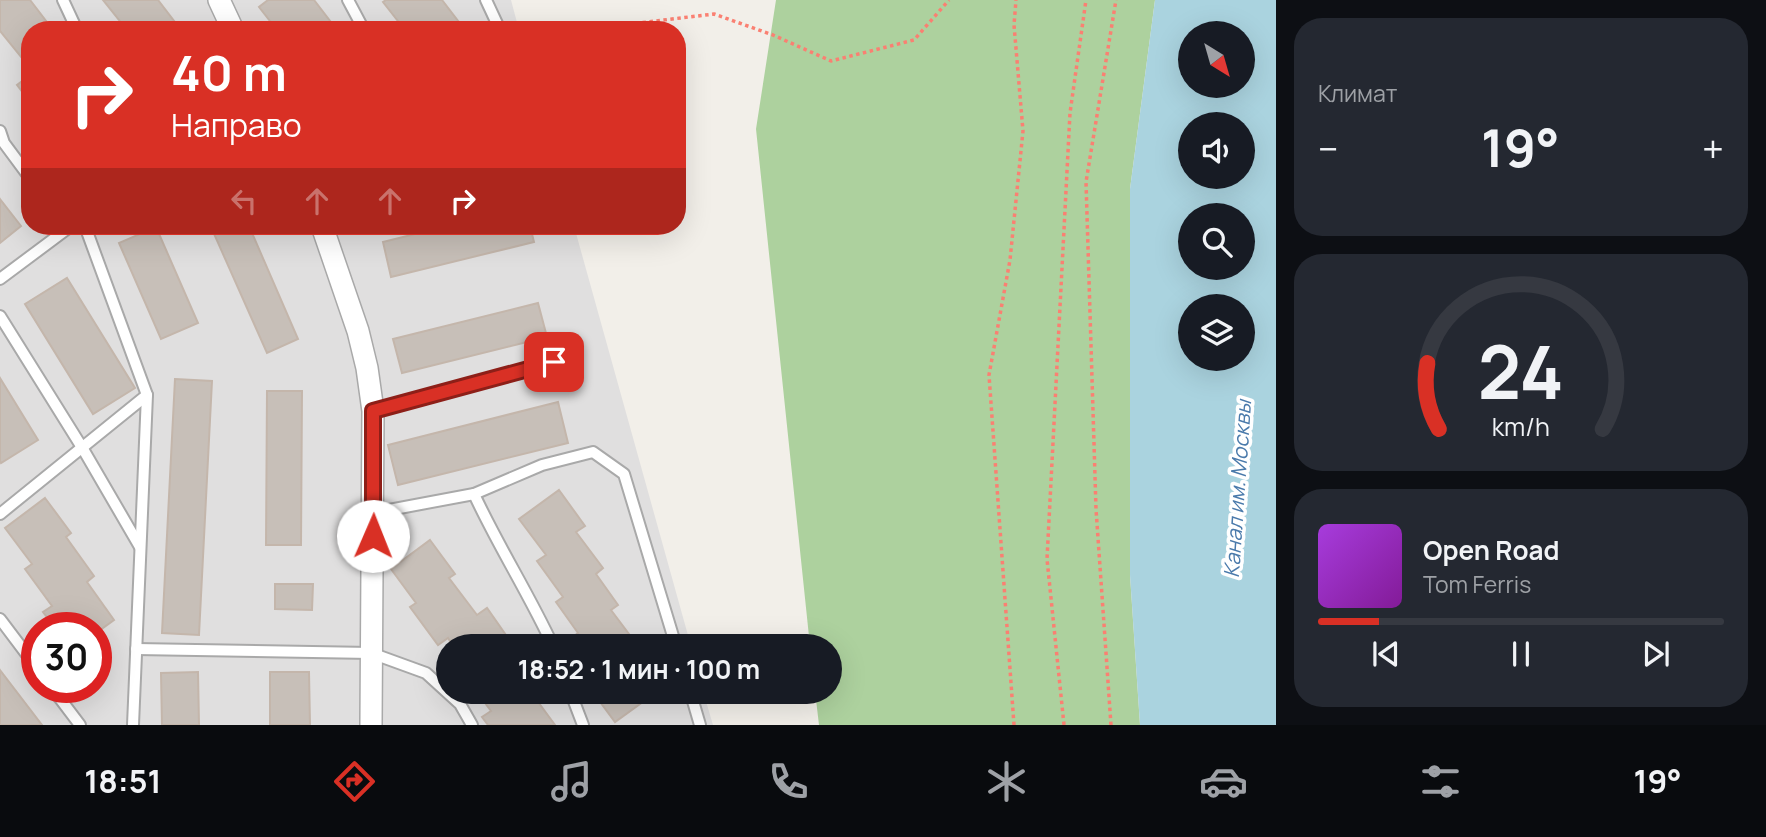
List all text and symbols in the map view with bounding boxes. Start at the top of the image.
north arrow [1178,21,1255,98]
map controls [1178,21,1255,371]
text: 40 m [171,39,287,106]
icon: right [56,49,147,140]
text: Климат [1318,77,1397,109]
text: Направо [171,103,302,147]
button: sound [1178,112,1255,189]
text: 19° [1481,112,1560,183]
text: − [1318,122,1339,174]
text: + [1702,122,1724,174]
icon: left [225,182,263,220]
icon: ahead [298,182,336,220]
icon: ahead [371,182,409,220]
icon: right [444,182,482,220]
button: search [1178,203,1255,280]
button: layers [1178,294,1255,371]
text: 24 [1478,321,1564,421]
pin [524,332,584,392]
icon: arrive [535,343,573,381]
water label: Канал им. Москвы [1217,397,1257,579]
text: km/h [1492,408,1550,443]
position arrow [336,499,410,573]
text: Open Road [1423,532,1559,568]
text: Tom Ferris [1423,568,1531,600]
speed limit sign: 30 [21,612,112,703]
icon: previous [1367,635,1405,673]
icon: pause [1502,635,1540,673]
icon: next [1637,635,1675,673]
text: 18:52 · 1 мин · 100 m [518,651,760,687]
icon: directions [330,757,379,806]
icon: music [547,757,596,806]
icon: phone [764,757,813,806]
icon: climate [982,757,1031,806]
icon: car [1199,757,1248,806]
icon: filters [1416,757,1465,806]
text: 18:51 [84,759,162,803]
text: 19° [1633,759,1682,803]

